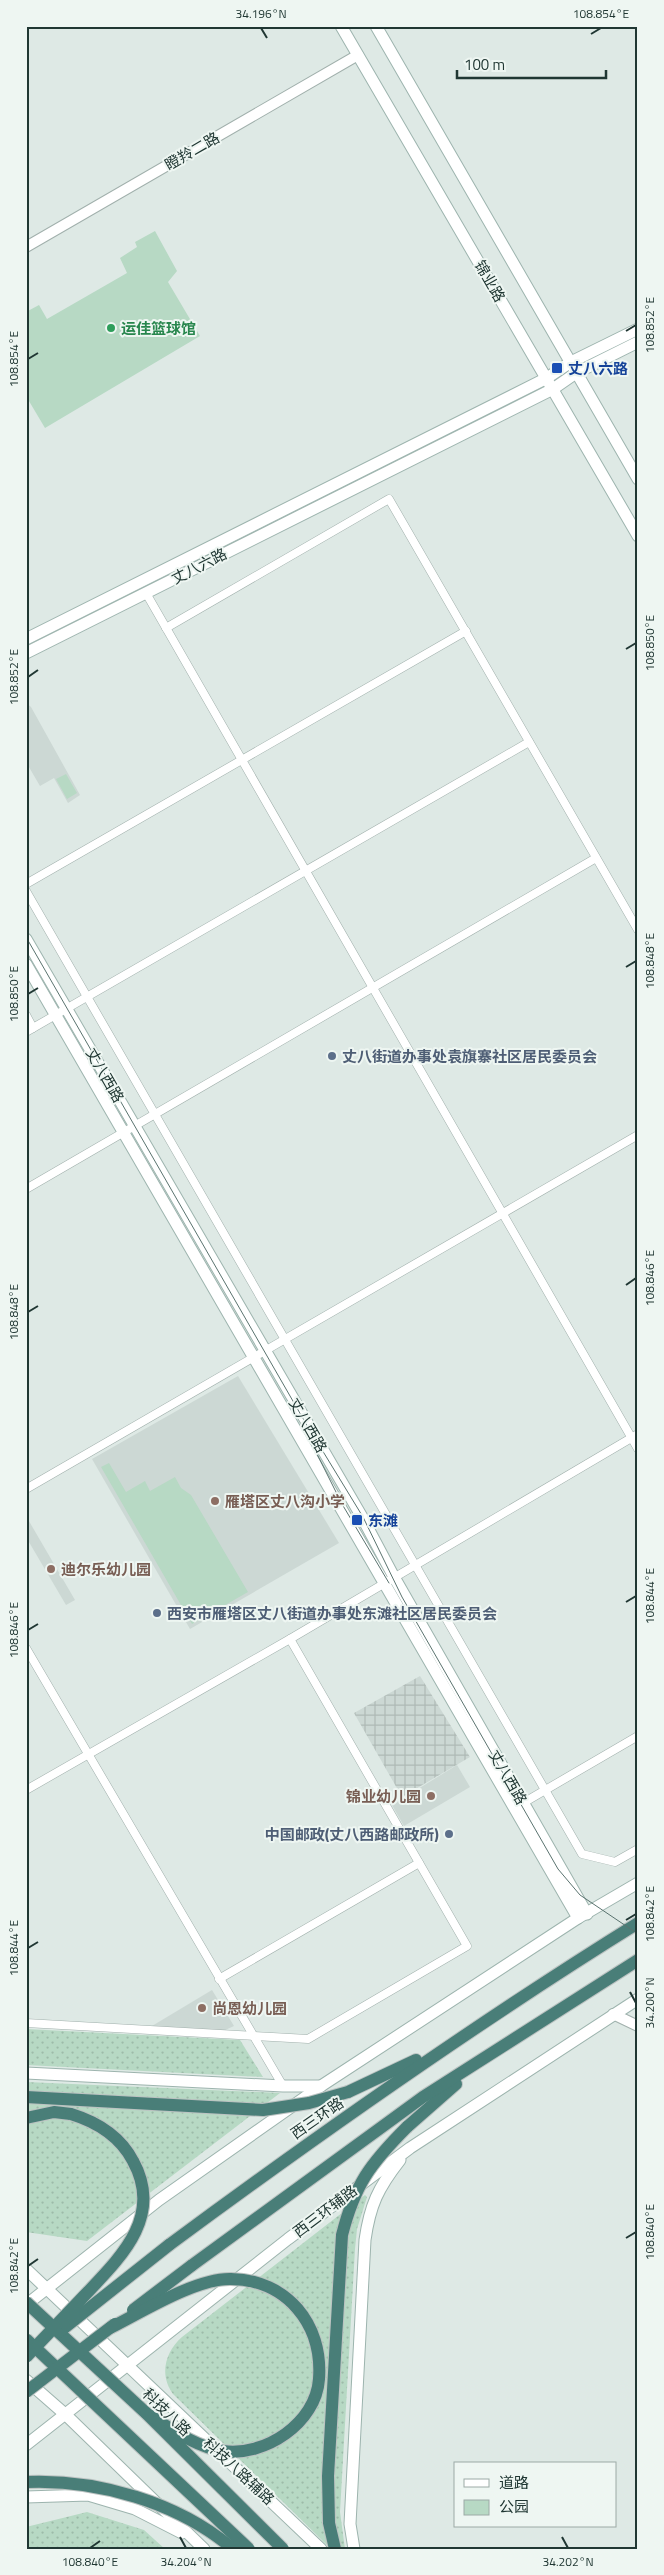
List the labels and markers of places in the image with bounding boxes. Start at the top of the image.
place label: 运佳篮球馆 [121,317,196,340]
marker: 运佳篮球馆 [105,322,117,334]
place label: 丈八六路 [568,357,628,380]
marker: 丈八六路 [550,361,564,375]
place label: 丈八街道办事处袁旗寨社区居民委员会 [342,1045,597,1068]
marker: 丈八街道办事处袁旗寨社区居民委员会 [326,1050,338,1062]
place label: 雁塔区丈八沟小学 [225,1490,345,1513]
marker: 雁塔区丈八沟小学 [209,1495,221,1507]
place label: 东滩 [368,1509,398,1532]
marker: 东滩 [350,1513,364,1527]
place label: 迪尔乐幼儿园 [61,1558,151,1581]
marker: 迪尔乐幼儿园 [45,1563,57,1575]
place label: 西安市雁塔区丈八街道办事处东滩社区居民委员会 [167,1602,497,1625]
marker: 西安市雁塔区丈八街道办事处东滩社区居民委员会 [151,1607,163,1619]
place label: 锦业幼儿园 [346,1785,421,1808]
marker: 锦业幼儿园 [425,1790,437,1802]
place label: 中国邮政(丈八西路邮政所) [265,1823,439,1846]
marker: 中国邮政(丈八西路邮政所) [443,1828,455,1840]
place label: 尚恩幼儿园 [212,1997,287,2020]
marker: 尚恩幼儿园 [196,2002,208,2014]

